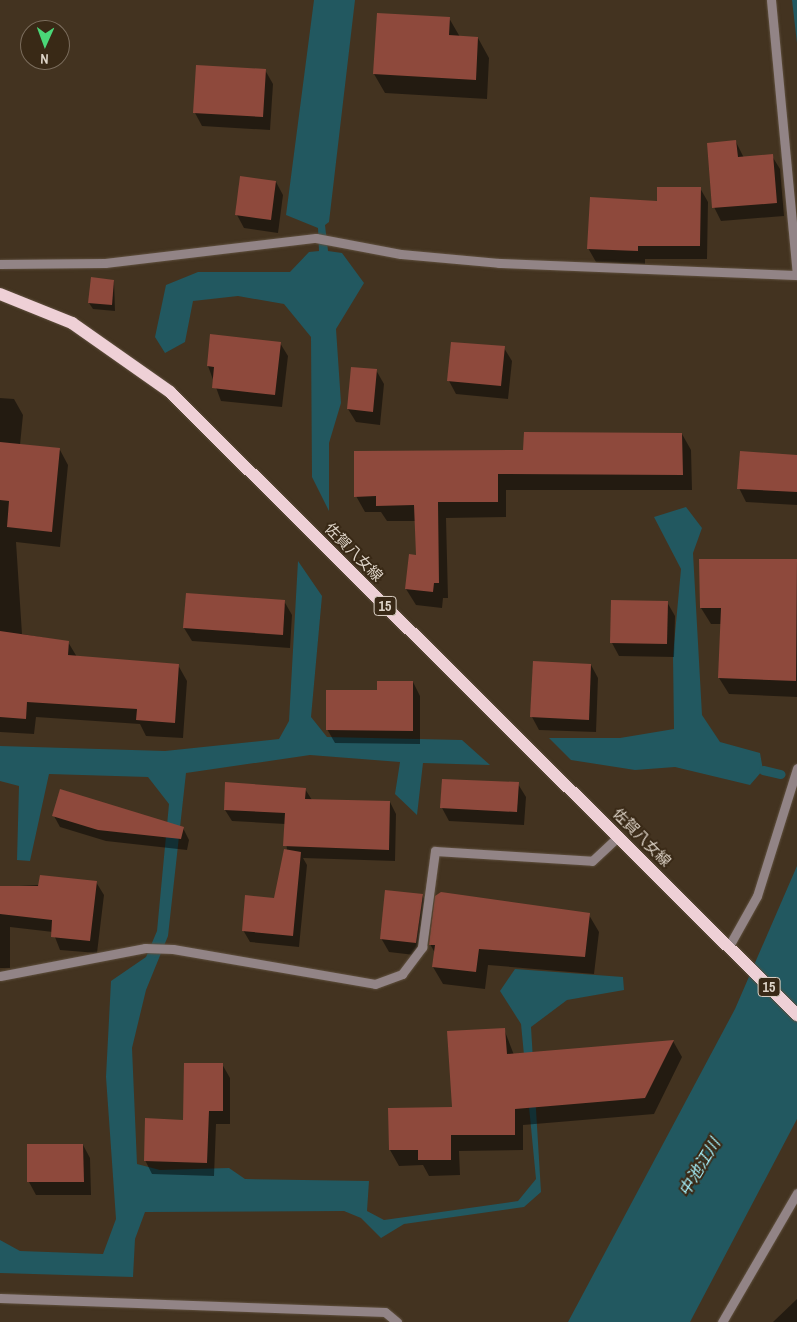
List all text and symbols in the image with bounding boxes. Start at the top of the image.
north arrow [20,20,70,70]
text: N [40,50,49,68]
street label: 佐賀八女線 [321,519,387,585]
road number: 15 [372,594,398,618]
street label: 佐賀八女線 [609,804,675,870]
road number: 15 [756,976,782,999]
water label: 中池江川 [674,1135,724,1199]

